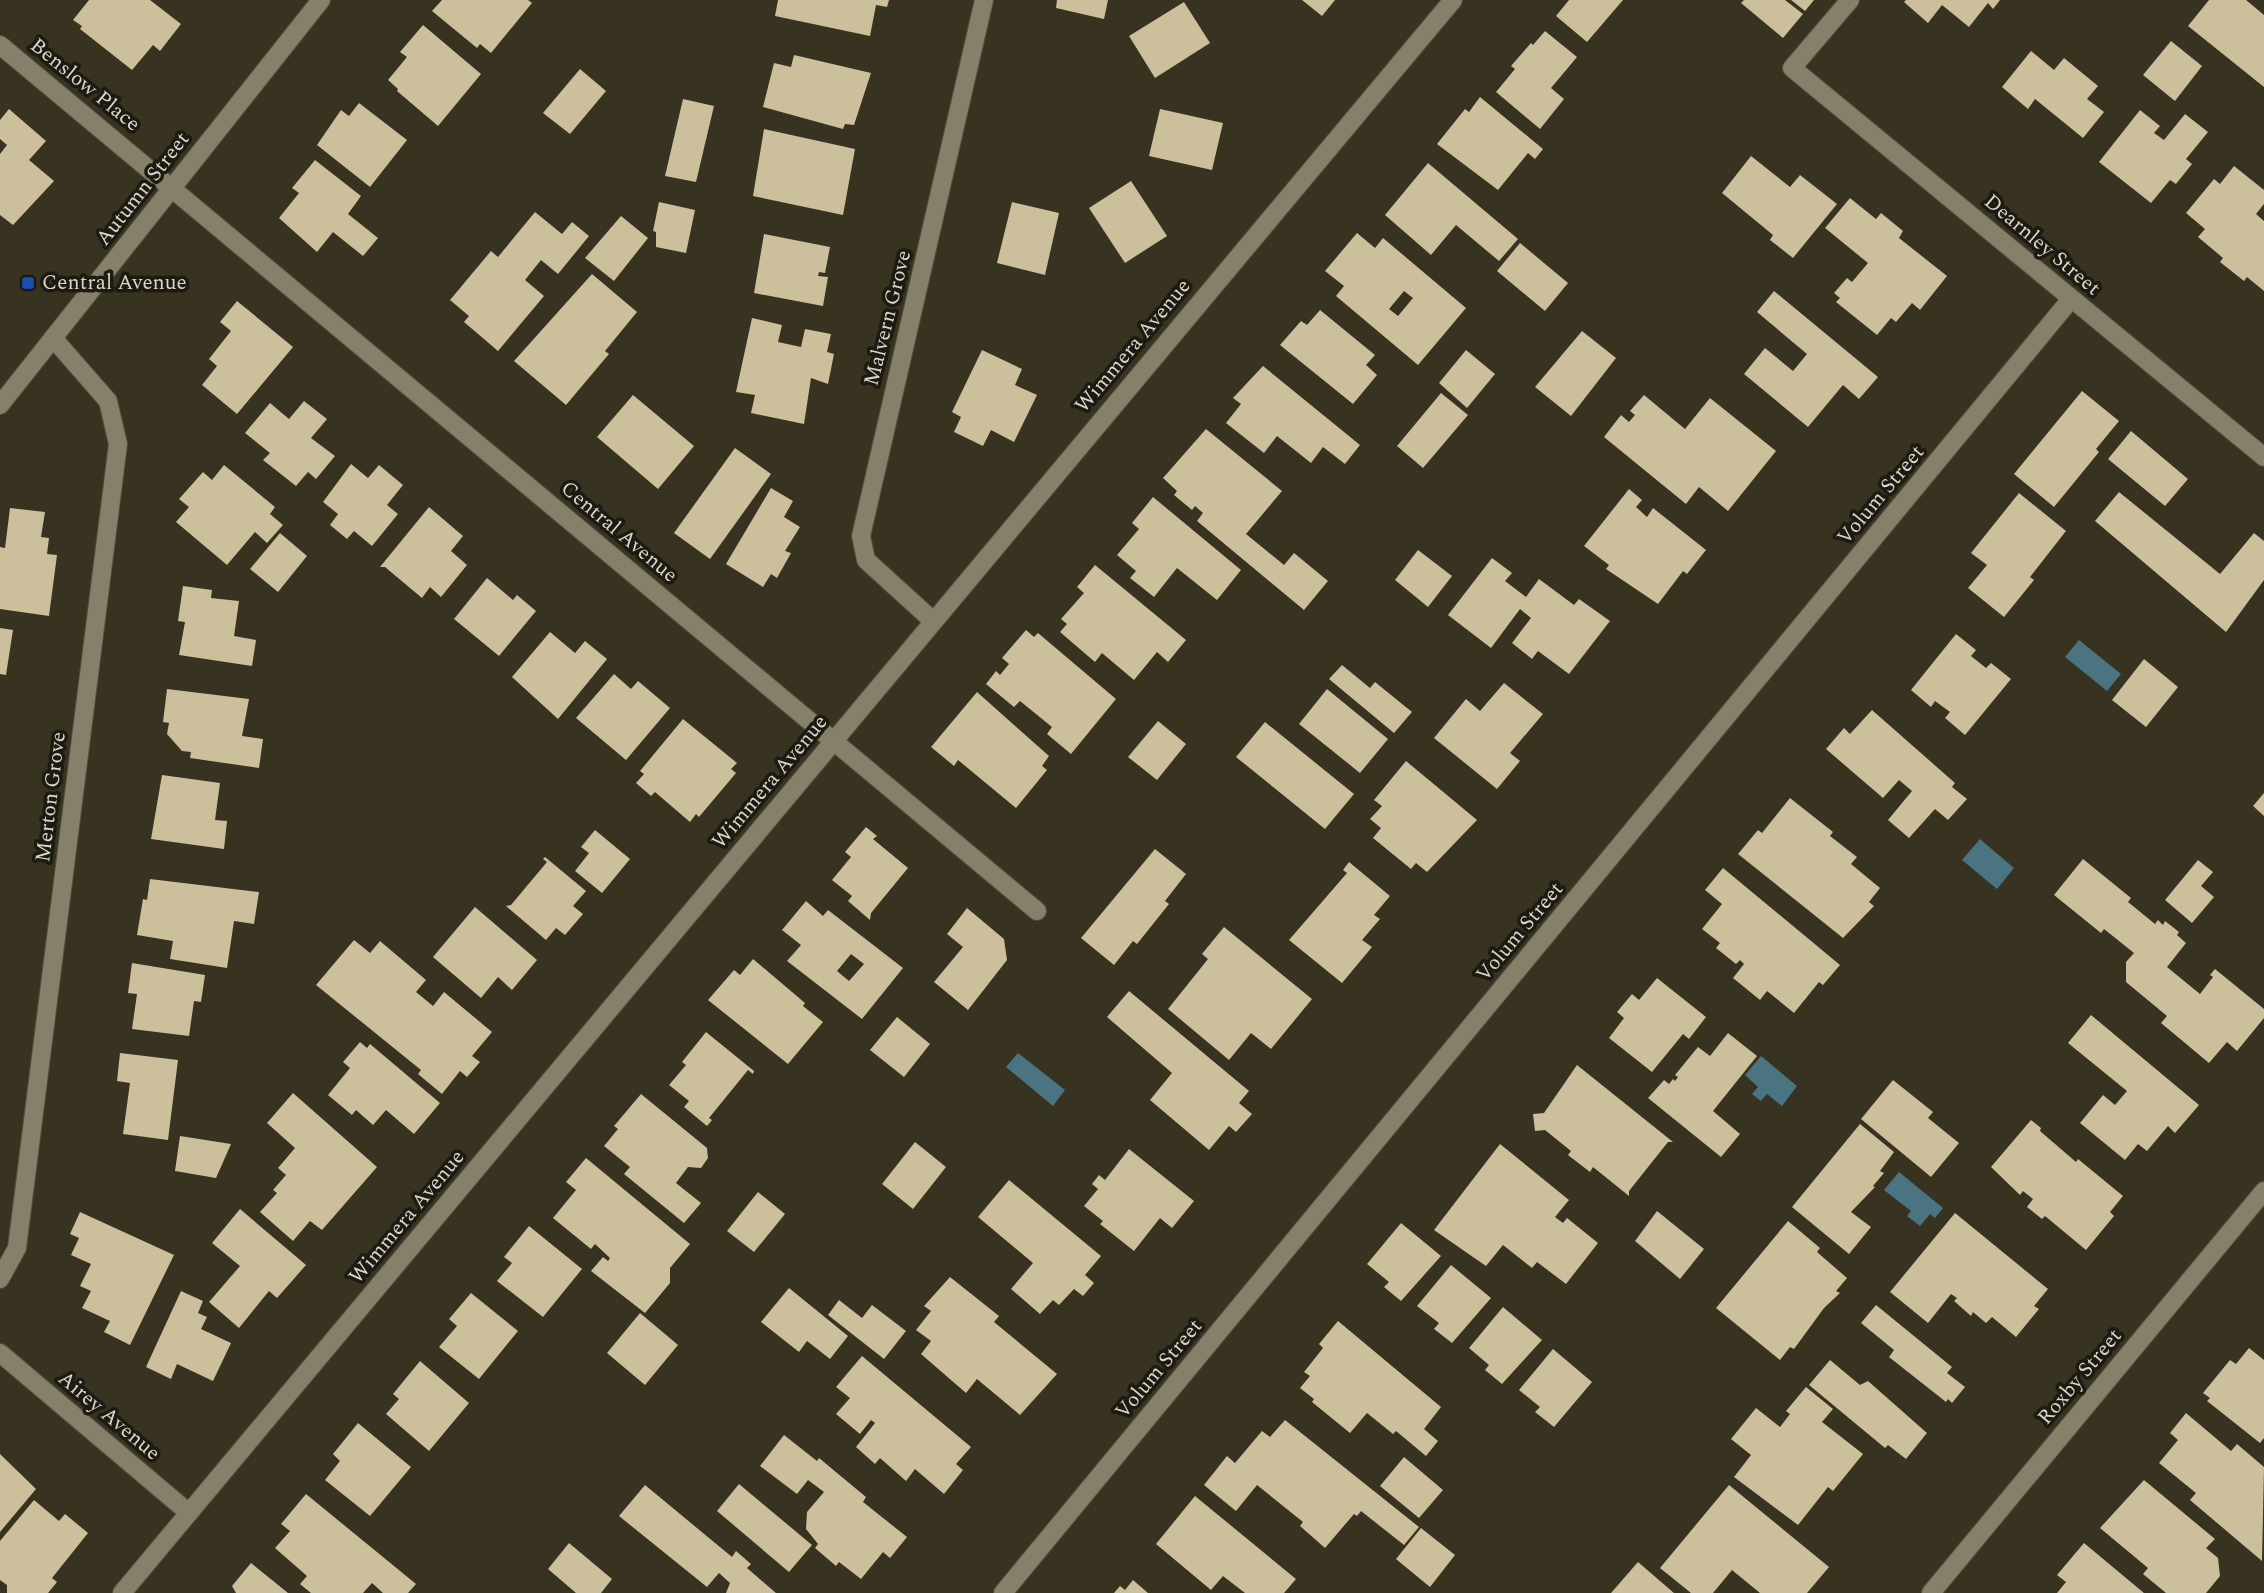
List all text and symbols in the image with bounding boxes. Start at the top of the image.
street label: Benslow Place [23,30,147,140]
street label: Autumn Street [88,125,198,253]
street label: Dearnley Street [1977,186,2107,304]
street label: Malvern Grove [856,247,920,389]
place label: Central Avenue [42,267,187,299]
street label: Wimmera Avenue [1067,272,1199,420]
marker: Central Avenue [20,275,36,291]
street label: Volum Street [1829,438,1933,552]
street label: Central Avenue [553,473,685,591]
street label: Wimmera Avenue [704,708,836,856]
street label: Merton Grove [27,730,75,864]
street label: Volum Street [1468,875,1572,989]
street label: Wimmera Avenue [341,1143,473,1291]
street label: Volum Street [1107,1312,1211,1426]
street label: Roxby Street [2030,1322,2130,1432]
street label: Airey Avenue [51,1363,167,1469]

